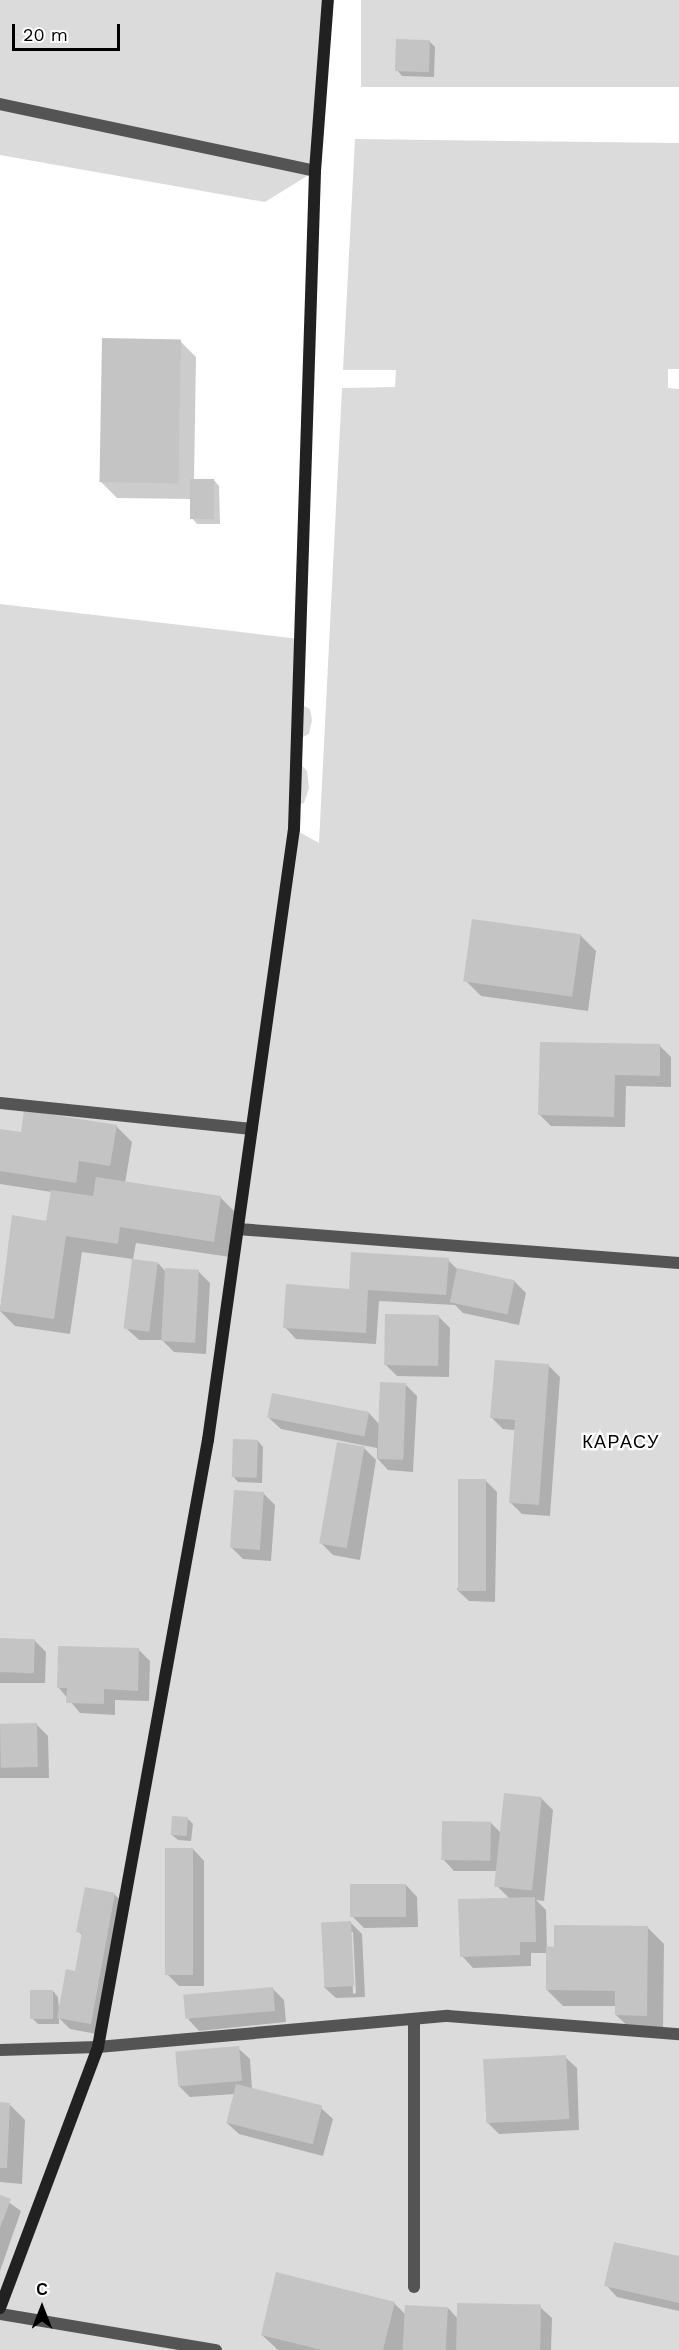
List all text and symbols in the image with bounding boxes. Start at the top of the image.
scale bar [15,12,123,50]
text: 20 m [23,24,68,45]
district label: КАРАСУ [582,1431,660,1453]
north arrow [12,2278,72,2338]
text: С [36,2280,48,2299]

